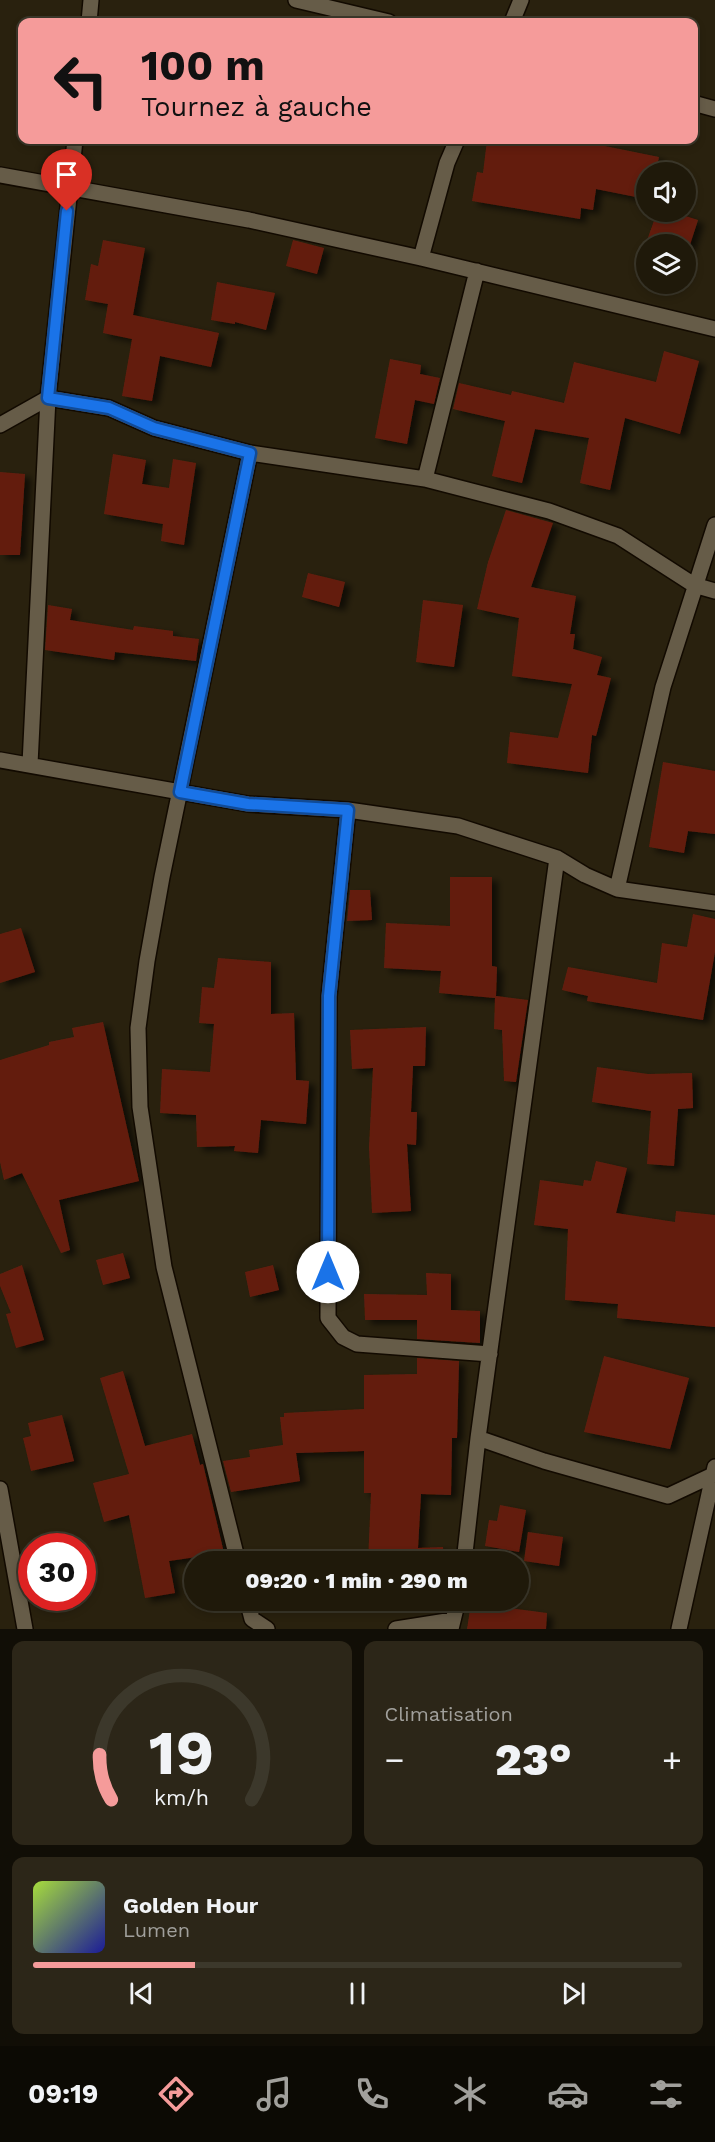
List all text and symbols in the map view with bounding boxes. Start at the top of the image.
text: 100 m [141,41,265,90]
icon: left [42,42,120,120]
text: Tournez à gauche [141,91,372,123]
pin [41,149,92,211]
icon: arrive [50,158,83,191]
map controls [636,162,696,294]
button: sound [636,162,696,222]
button: layers [636,234,696,294]
position arrow [296,1240,360,1304]
speed limit sign: 30 [18,1533,96,1611]
text: 09:20 · 1 min · 290 m [245,1568,468,1593]
text: Climatisation [385,1702,513,1726]
text: 19 [149,1716,214,1789]
text: 23° [495,1733,572,1786]
text: − [385,1740,404,1779]
text: + [662,1740,682,1779]
text: km/h [154,1785,209,1810]
text: Golden Hour [123,1893,258,1918]
text: Lumen [123,1918,190,1942]
icon: previous [125,1977,158,2010]
icon: pause [341,1977,374,2010]
icon: next [557,1977,590,2010]
icon: directions [155,2073,197,2115]
icon: music [253,2073,295,2115]
icon: phone [351,2073,393,2115]
icon: climate [449,2073,491,2115]
icon: car [547,2073,589,2115]
icon: filters [645,2073,687,2115]
text: 09:19 [28,2078,98,2110]

